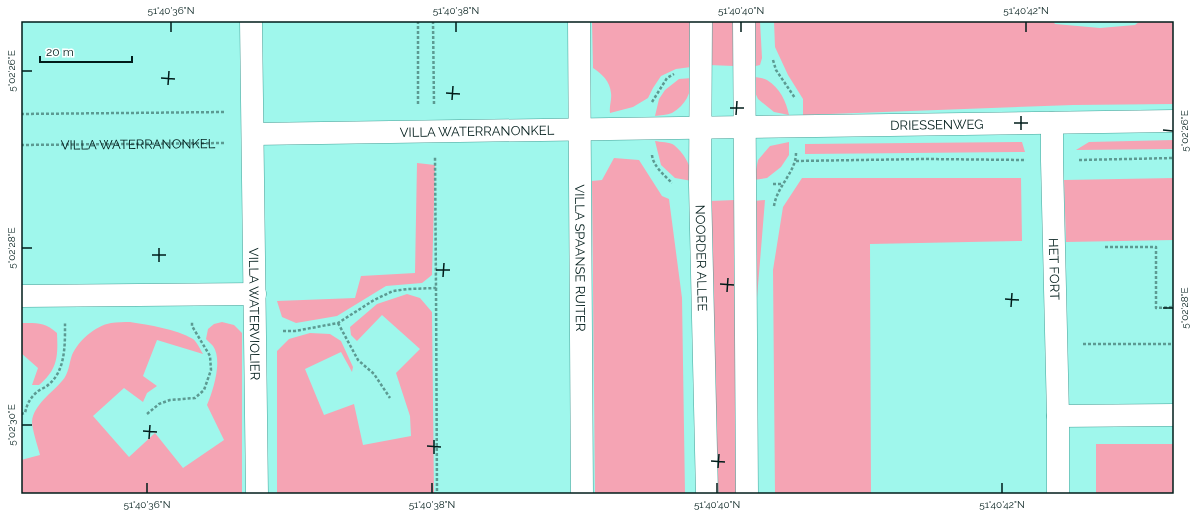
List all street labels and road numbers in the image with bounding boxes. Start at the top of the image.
street label: DRIESSENWEG [890,116,984,133]
street label: VILLA WATERRANONKEL [400,122,555,139]
street label: VILLA WATERRANONKEL [61,136,216,152]
street label: VILLA SPAANSE RUITER [573,184,588,332]
street label: NOORDER ALLEE [693,205,710,311]
street label: HET FORT [1046,238,1063,300]
street label: VILLA WATERVIOLIER [246,248,263,380]

